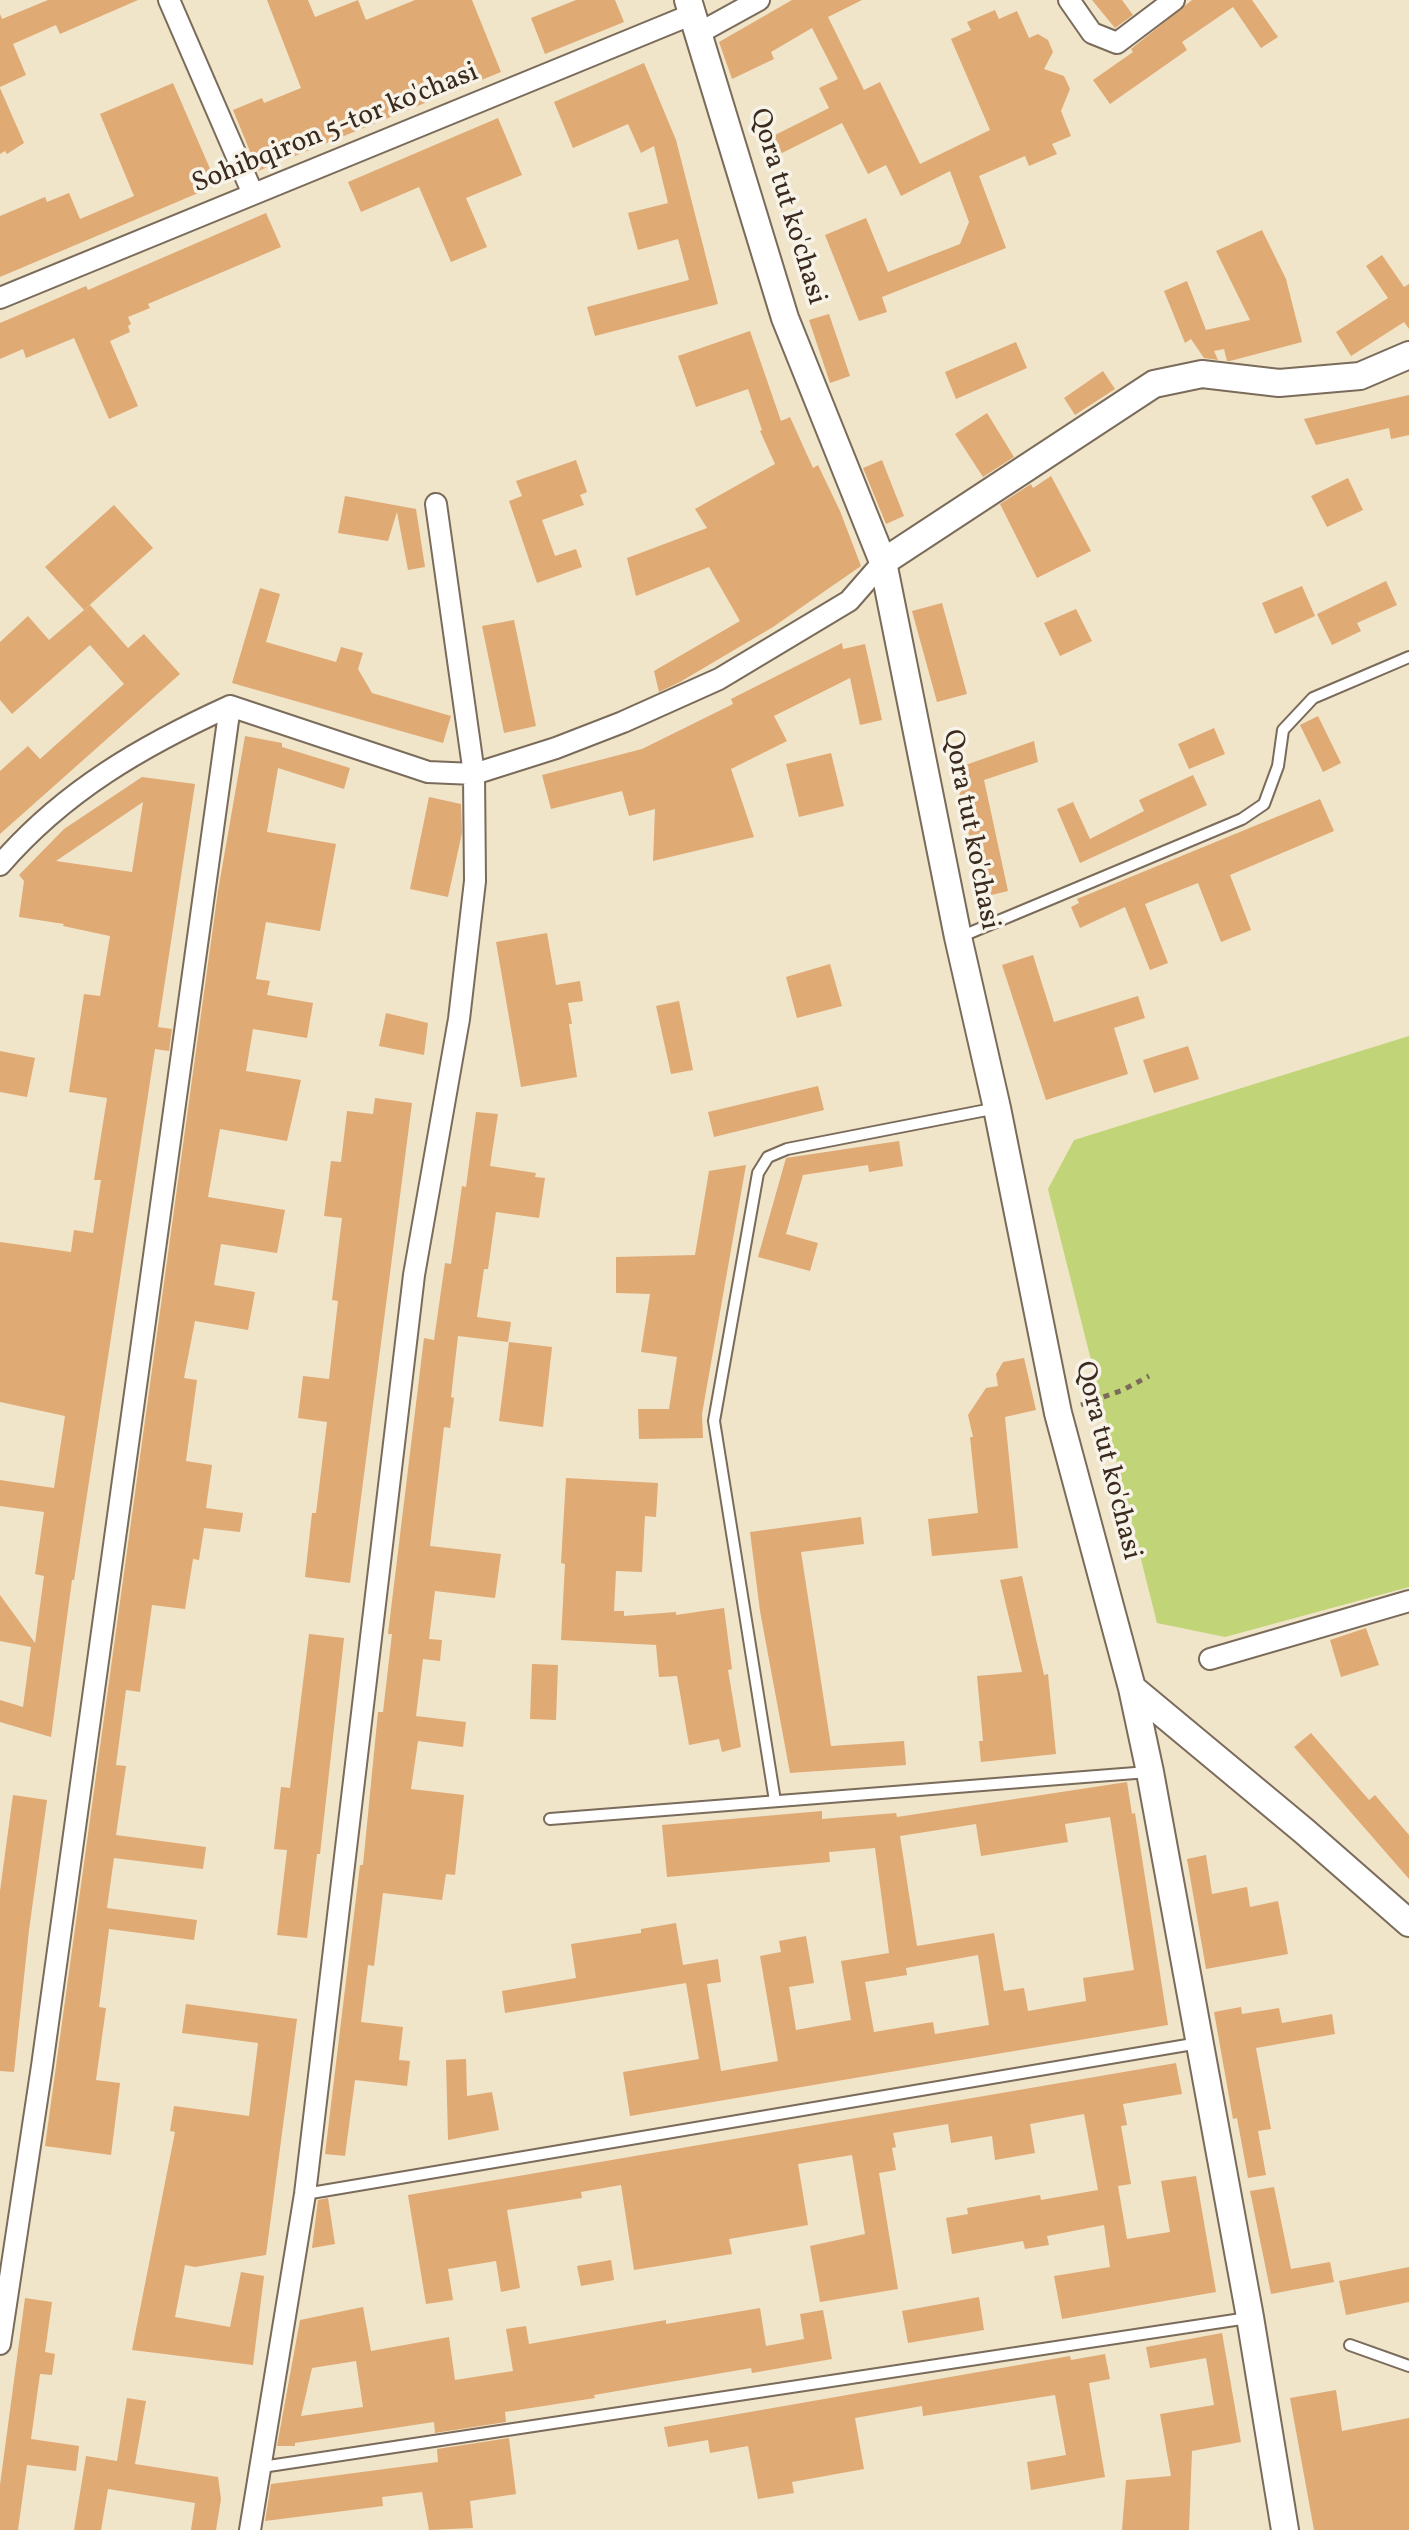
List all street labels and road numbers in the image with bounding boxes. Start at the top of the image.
street label: Sohibqiron 5-tor ko'chasi [188,57,484,203]
street label: Qora tut ko'chasi [740,105,832,309]
street label: Qora tut ko'chasi [933,727,1005,933]
street label: Qora tut ko'chasi [1065,1358,1147,1564]

